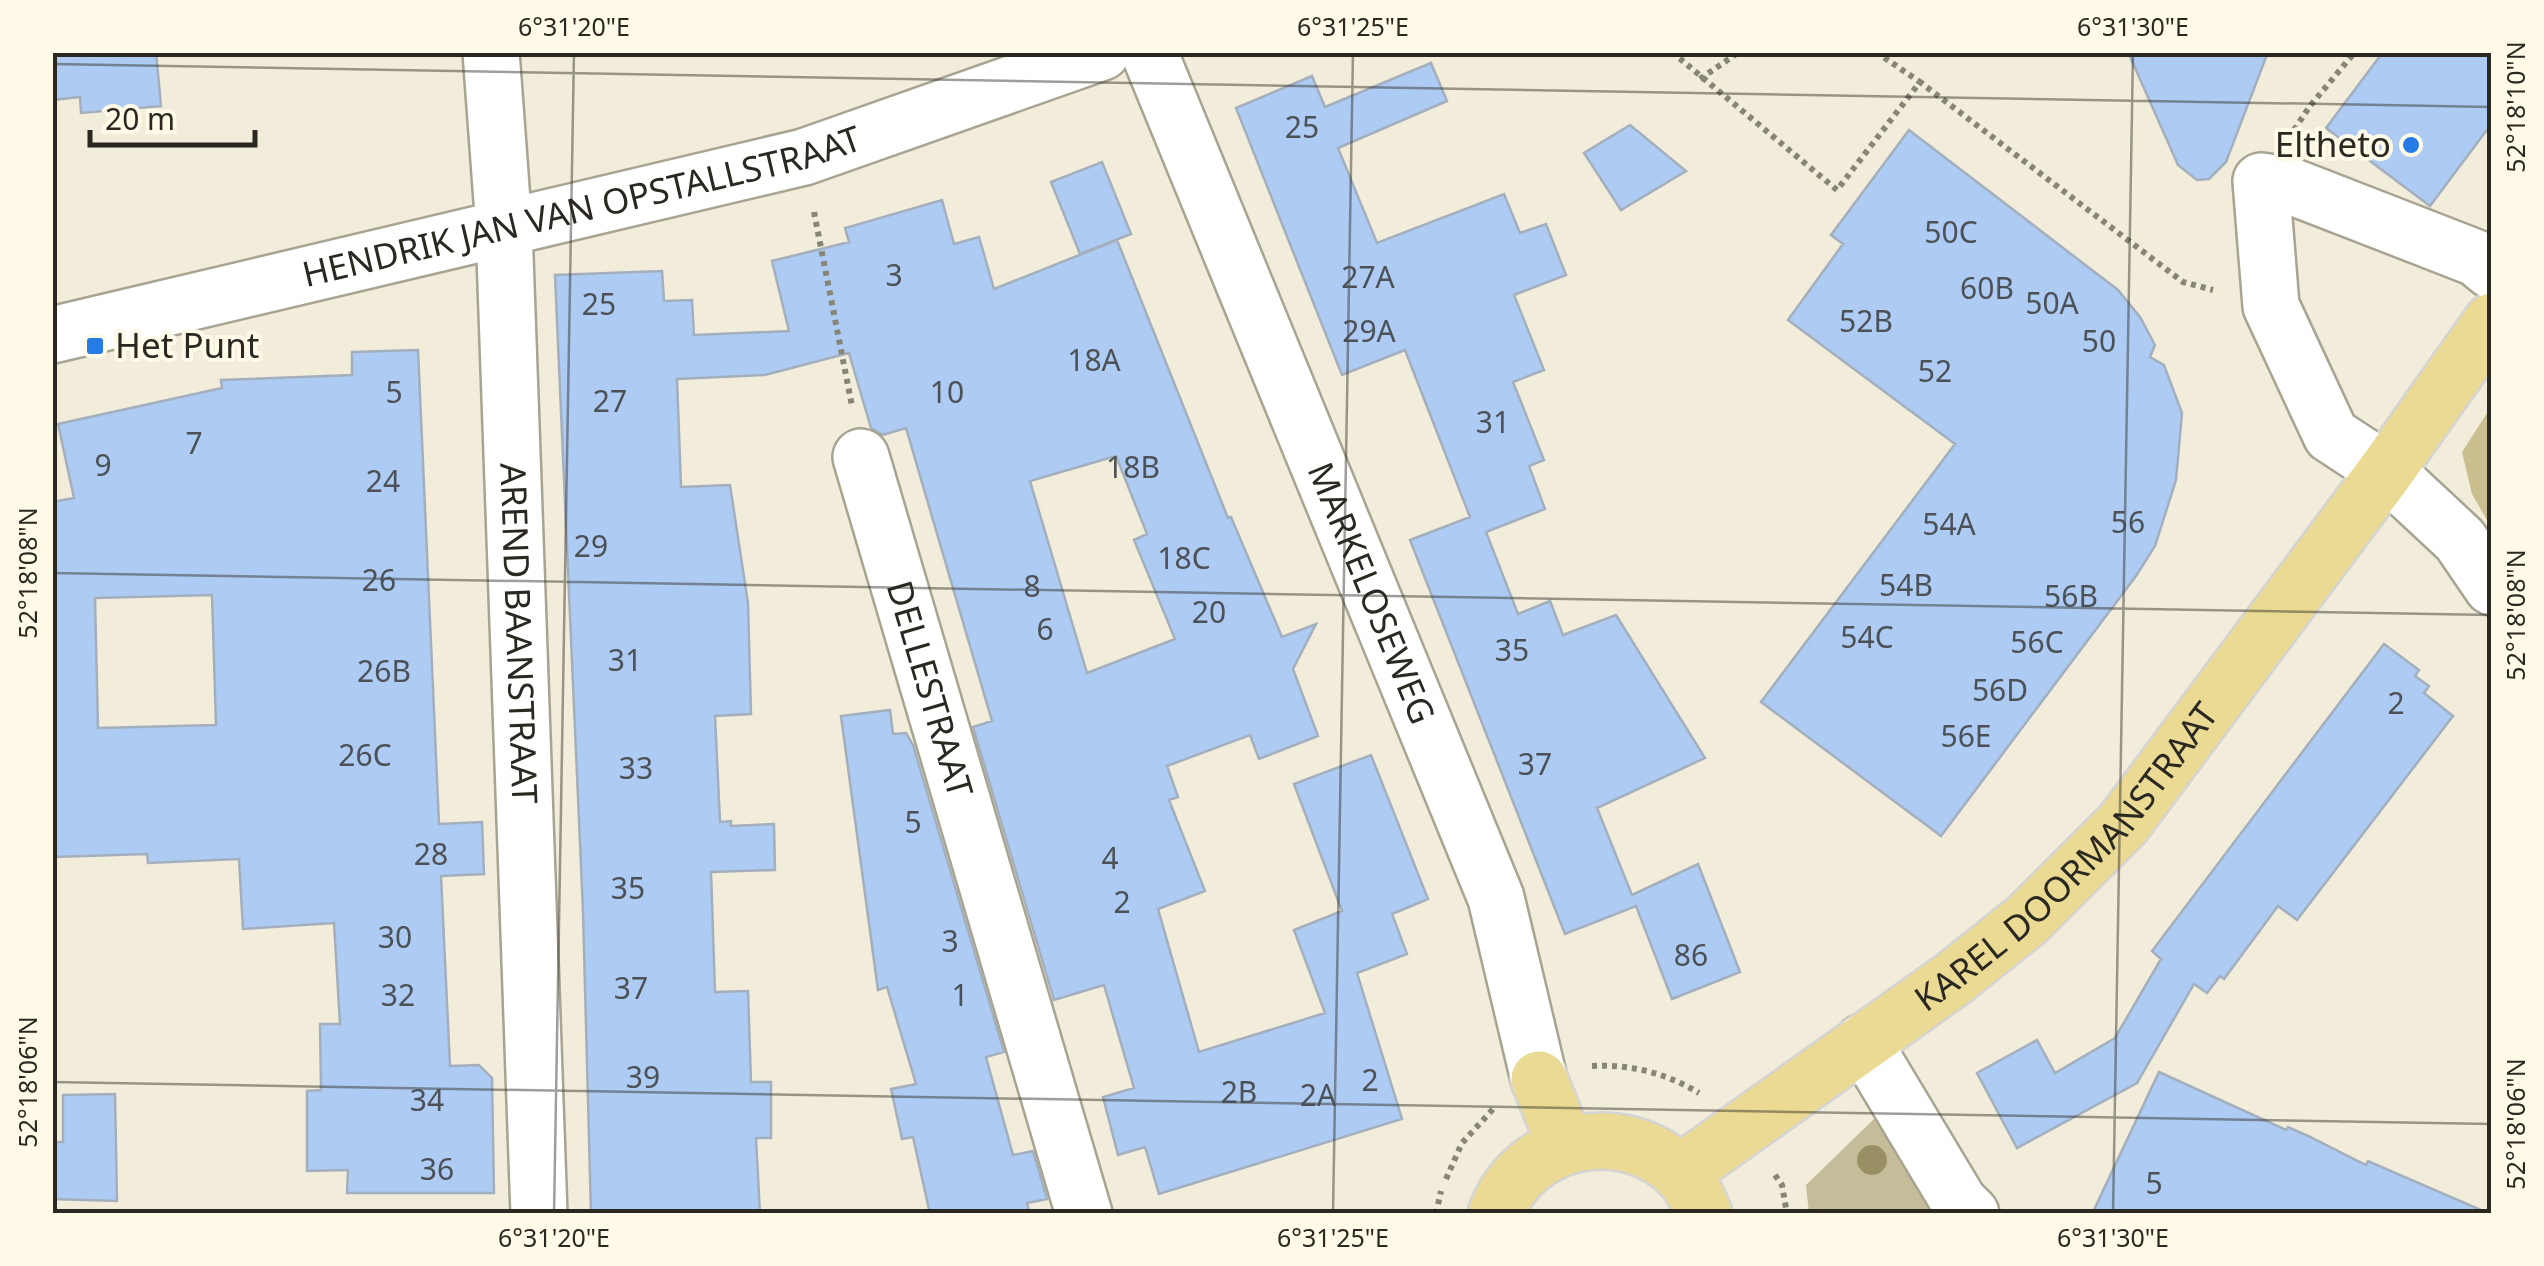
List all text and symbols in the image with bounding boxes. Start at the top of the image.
text: 6°31'20"E [518,9,630,43]
text: 6°31'25"E [1297,9,1409,43]
text: 6°31'30"E [2077,9,2189,43]
text: 52°18'10"N [2498,41,2532,173]
scale bar [90,85,255,147]
text: 20 m [105,98,175,139]
house number: 25 [1285,106,1319,147]
street label: HENDRIK JAN VAN OPSTALLSTRAAT [298,114,867,297]
place label: Eltheto [2275,120,2391,167]
marker: Eltheto [2400,134,2422,156]
house number: 50C [1924,211,1978,252]
house number: 3 [885,254,903,295]
house number: 27A [1341,256,1396,297]
house number: 60B [1960,267,2014,308]
house number: 50A [2025,282,2080,323]
house number: 25 [582,283,616,324]
house number: 52B [1839,300,1893,341]
house number: 29A [1342,310,1397,351]
house number: 50 [2082,320,2116,361]
place label: Het Punt [115,321,259,368]
marker: Het Punt [84,335,106,357]
house number: 18A [1067,339,1122,380]
house number: 52 [1918,350,1952,391]
house number: 5 [385,371,403,412]
house number: 10 [930,371,964,412]
house number: 27 [593,380,627,421]
house number: 31 [1476,401,1510,442]
house number: 7 [185,422,203,463]
house number: 9 [94,444,112,485]
house number: 18B [1106,446,1160,487]
street label: MARKELOSEWEG [1298,455,1447,730]
house number: 24 [366,460,400,501]
street label: AREND BAANSTRAAT [490,462,549,805]
house number: 56 [2111,501,2145,542]
house number: 54A [1922,503,1977,544]
text: 52°18'08"N [10,507,44,639]
house number: 29 [574,525,608,566]
house number: 18C [1157,537,1211,578]
text: 52°18'08"N [2498,549,2532,681]
house number: 26 [362,559,396,600]
house number: 54B [1879,564,1933,605]
house number: 8 [1023,565,1041,606]
street label: DELLESTRAAT [877,575,985,803]
house number: 56B [2044,575,2098,616]
house number: 20 [1192,591,1226,632]
house number: 6 [1036,608,1054,649]
house number: 54C [1840,616,1894,657]
house number: 56C [2010,621,2064,662]
house number: 35 [1495,629,1529,670]
house number: 31 [608,639,642,680]
house number: 26B [357,650,411,691]
house number: 56D [1972,669,2028,710]
house number: 2 [2387,682,2405,723]
street label: KAREL DOORMANSTRAAT [1904,692,2228,1021]
house number: 56E [1941,715,1992,756]
house number: 26C [338,734,392,775]
house number: 37 [1518,743,1552,784]
house number: 33 [619,747,653,788]
house number: 5 [904,801,922,842]
house number: 28 [414,833,448,874]
house number: 4 [1101,837,1119,878]
house number: 35 [611,867,645,908]
house number: 2 [1113,881,1131,922]
house number: 30 [378,916,412,957]
house number: 3 [941,920,959,961]
house number: 86 [1674,934,1708,975]
house number: 37 [614,967,648,1008]
house number: 32 [381,974,415,1015]
house number: 1 [951,974,969,1015]
text: 52°18'06"N [10,1016,44,1148]
house number: 39 [626,1056,660,1097]
text: 52°18'06"N [2498,1058,2532,1190]
house number: 2 [1361,1059,1379,1100]
house number: 2B [1221,1071,1257,1112]
house number: 2A [1300,1074,1337,1115]
house number: 34 [410,1079,444,1120]
house number: 36 [420,1148,454,1189]
house number: 5 [2145,1162,2163,1203]
text: 6°31'20"E [498,1220,610,1254]
text: 6°31'25"E [1277,1220,1389,1254]
text: 6°31'30"E [2057,1220,2169,1254]

